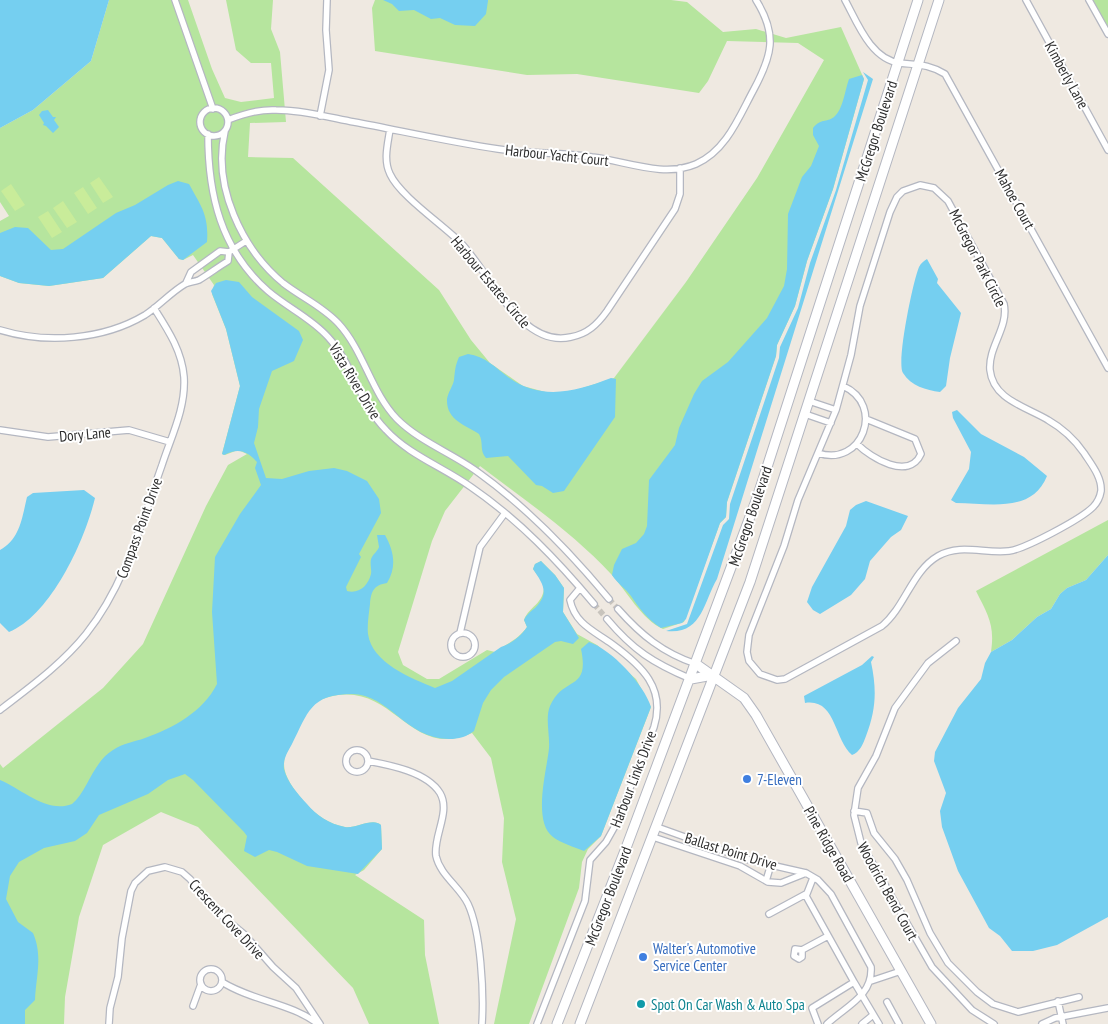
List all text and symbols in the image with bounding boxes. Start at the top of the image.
street label: Kimberly Lane [1041,38,1093,112]
street label: McGregor Boulevard [851,78,901,184]
street label: Harbour Yacht Court [504,140,610,170]
street label: Mahoe Court [991,166,1039,232]
street label: McGregor Park Circle [945,206,1011,310]
street label: Harbour Estates Circle [447,232,535,332]
street label: Vista River Drive [324,339,385,423]
street label: Dory Lane [58,422,112,446]
street label: McGregor Boulevard [724,463,776,569]
street label: Compass Point Drive [112,475,166,581]
street label: Harbour Links Drive [606,728,660,830]
place label: 7-Eleven [757,770,802,789]
marker: 7-Eleven [741,773,753,785]
street label: Pine Ridge Road [800,803,858,885]
street label: Ballast Point Drive [682,828,780,874]
street label: Woodrich Bend Court [853,839,923,943]
street label: McGregor Boulevard [580,844,636,948]
street label: Crescent Cove Drive [185,875,269,963]
place label: Walter's Automotive Service Center [653,939,756,975]
marker: Walter's Automotive Service Center [637,951,649,963]
place label: Spot On Car Wash & Auto Spa [651,995,805,1014]
marker: Spot On Car Wash & Auto Spa [635,998,647,1010]

